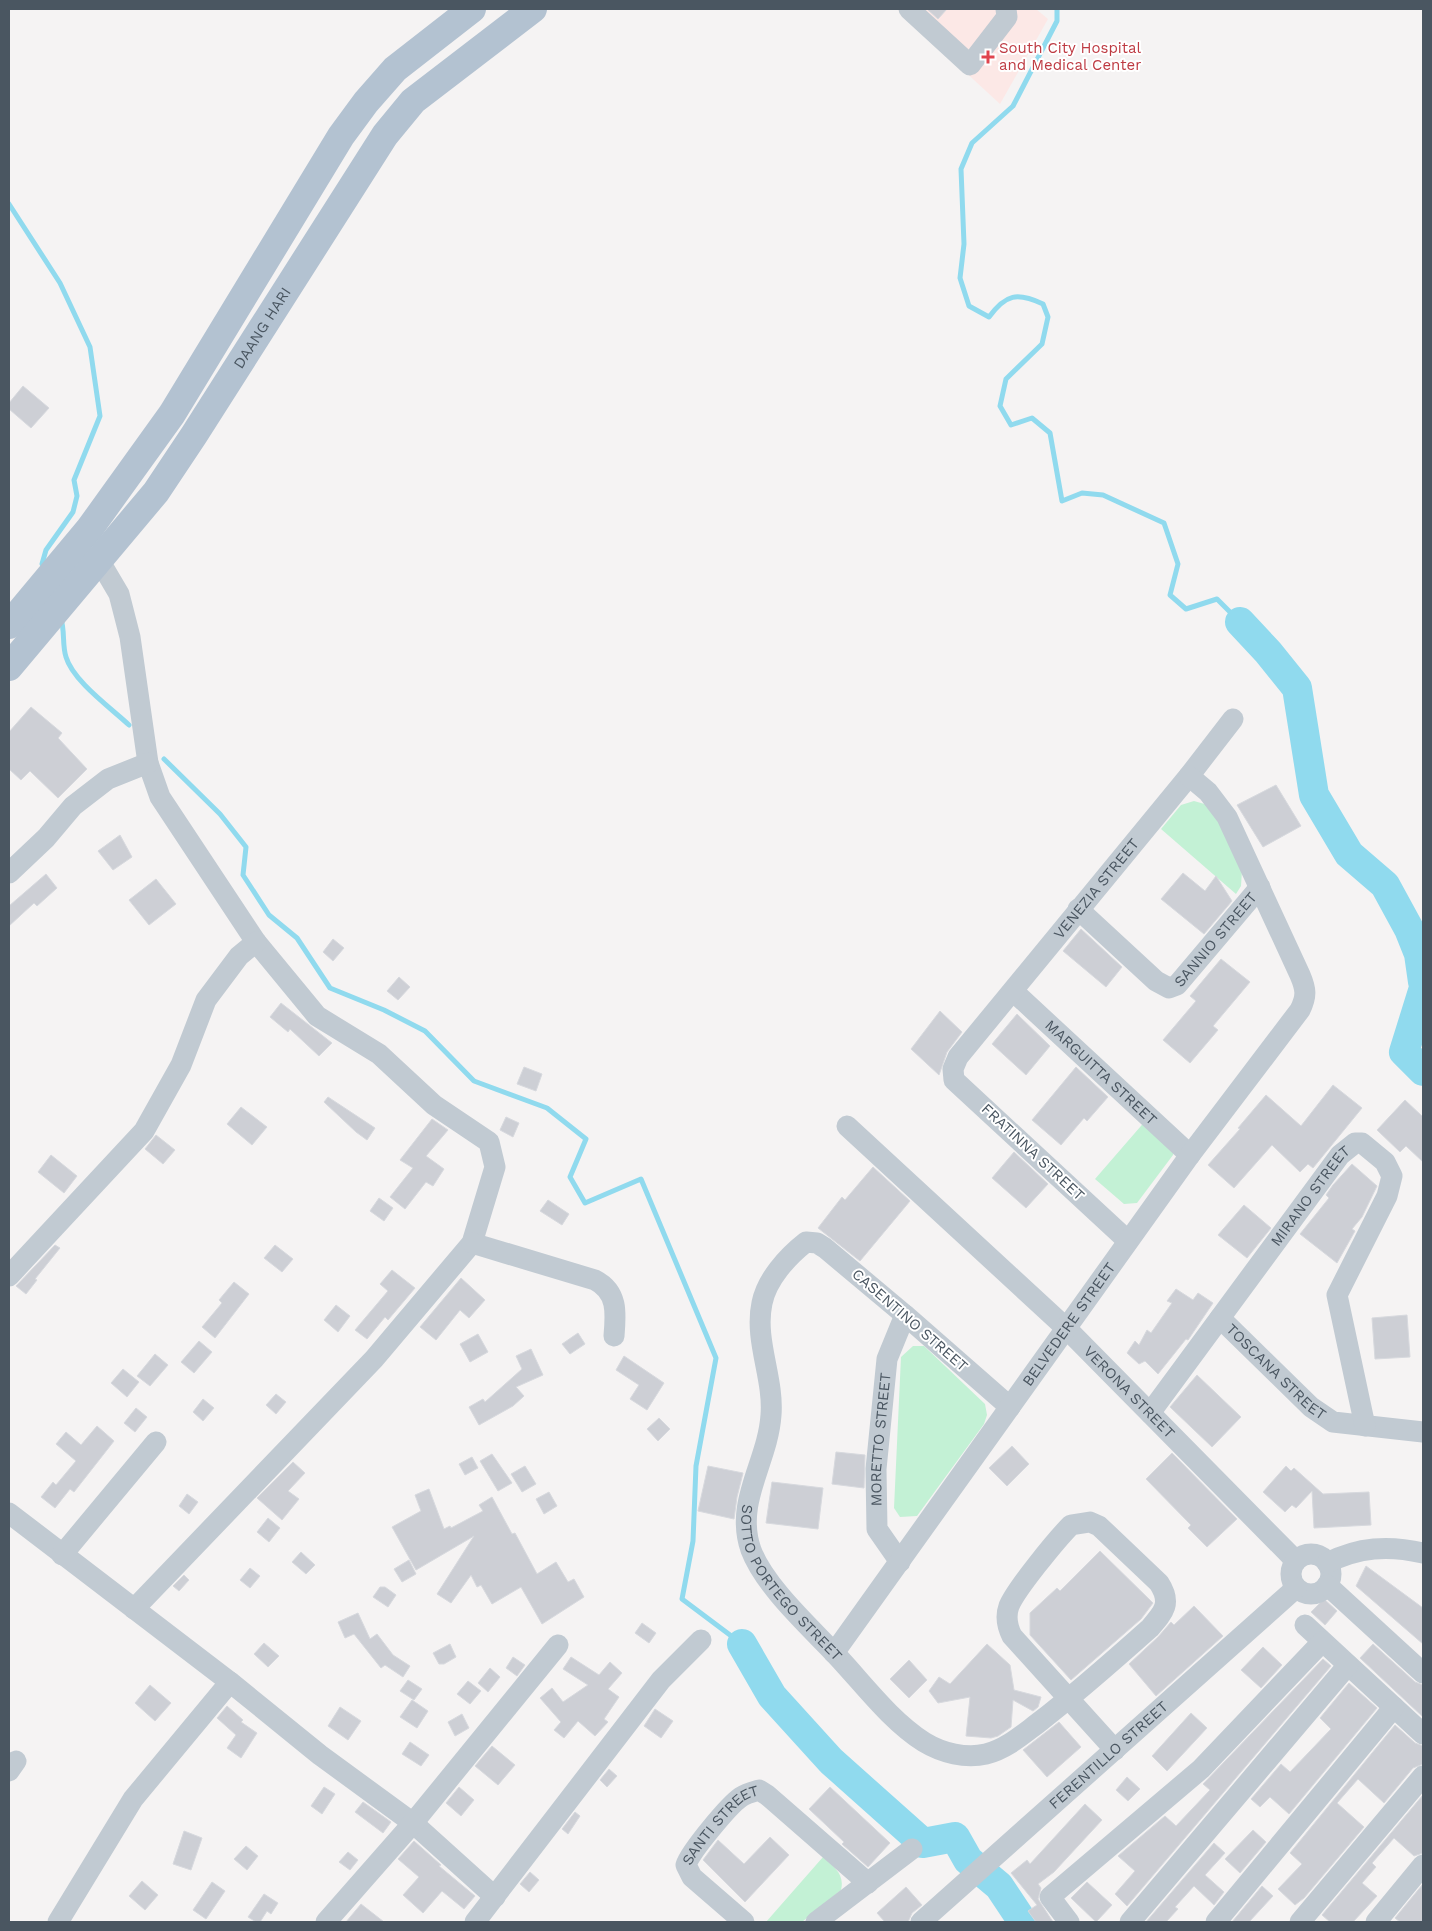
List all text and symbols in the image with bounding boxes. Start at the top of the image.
place label: South City Hospital and Medical Center [999,39,1142,74]
marker: South City Hospital and Medical Center [981,50,995,64]
street label: DAANG HARI [230,284,295,372]
street label: VENEZIA STREET [1050,835,1143,943]
street label: SANNIO STREET [1170,888,1261,991]
street label: MARGUITTA STREET [1041,1016,1161,1129]
street label: FRATINNA STREET [978,1100,1088,1204]
street label: MIRANO STREET [1267,1142,1353,1250]
street label: BELVEDERE STREET [1019,1259,1119,1390]
street label: CASENTINO STREET [848,1265,972,1375]
street label: TOSCANA STREET [1222,1320,1330,1424]
street label: VERONA STREET [1080,1342,1179,1442]
street label: MORETTO STREET [867,1372,895,1506]
street label: SOTTO PORTEGO STREET [737,1503,846,1665]
street label: FERENTILLO STREET [1045,1697,1172,1813]
street label: SANTI STREET [678,1782,760,1868]

